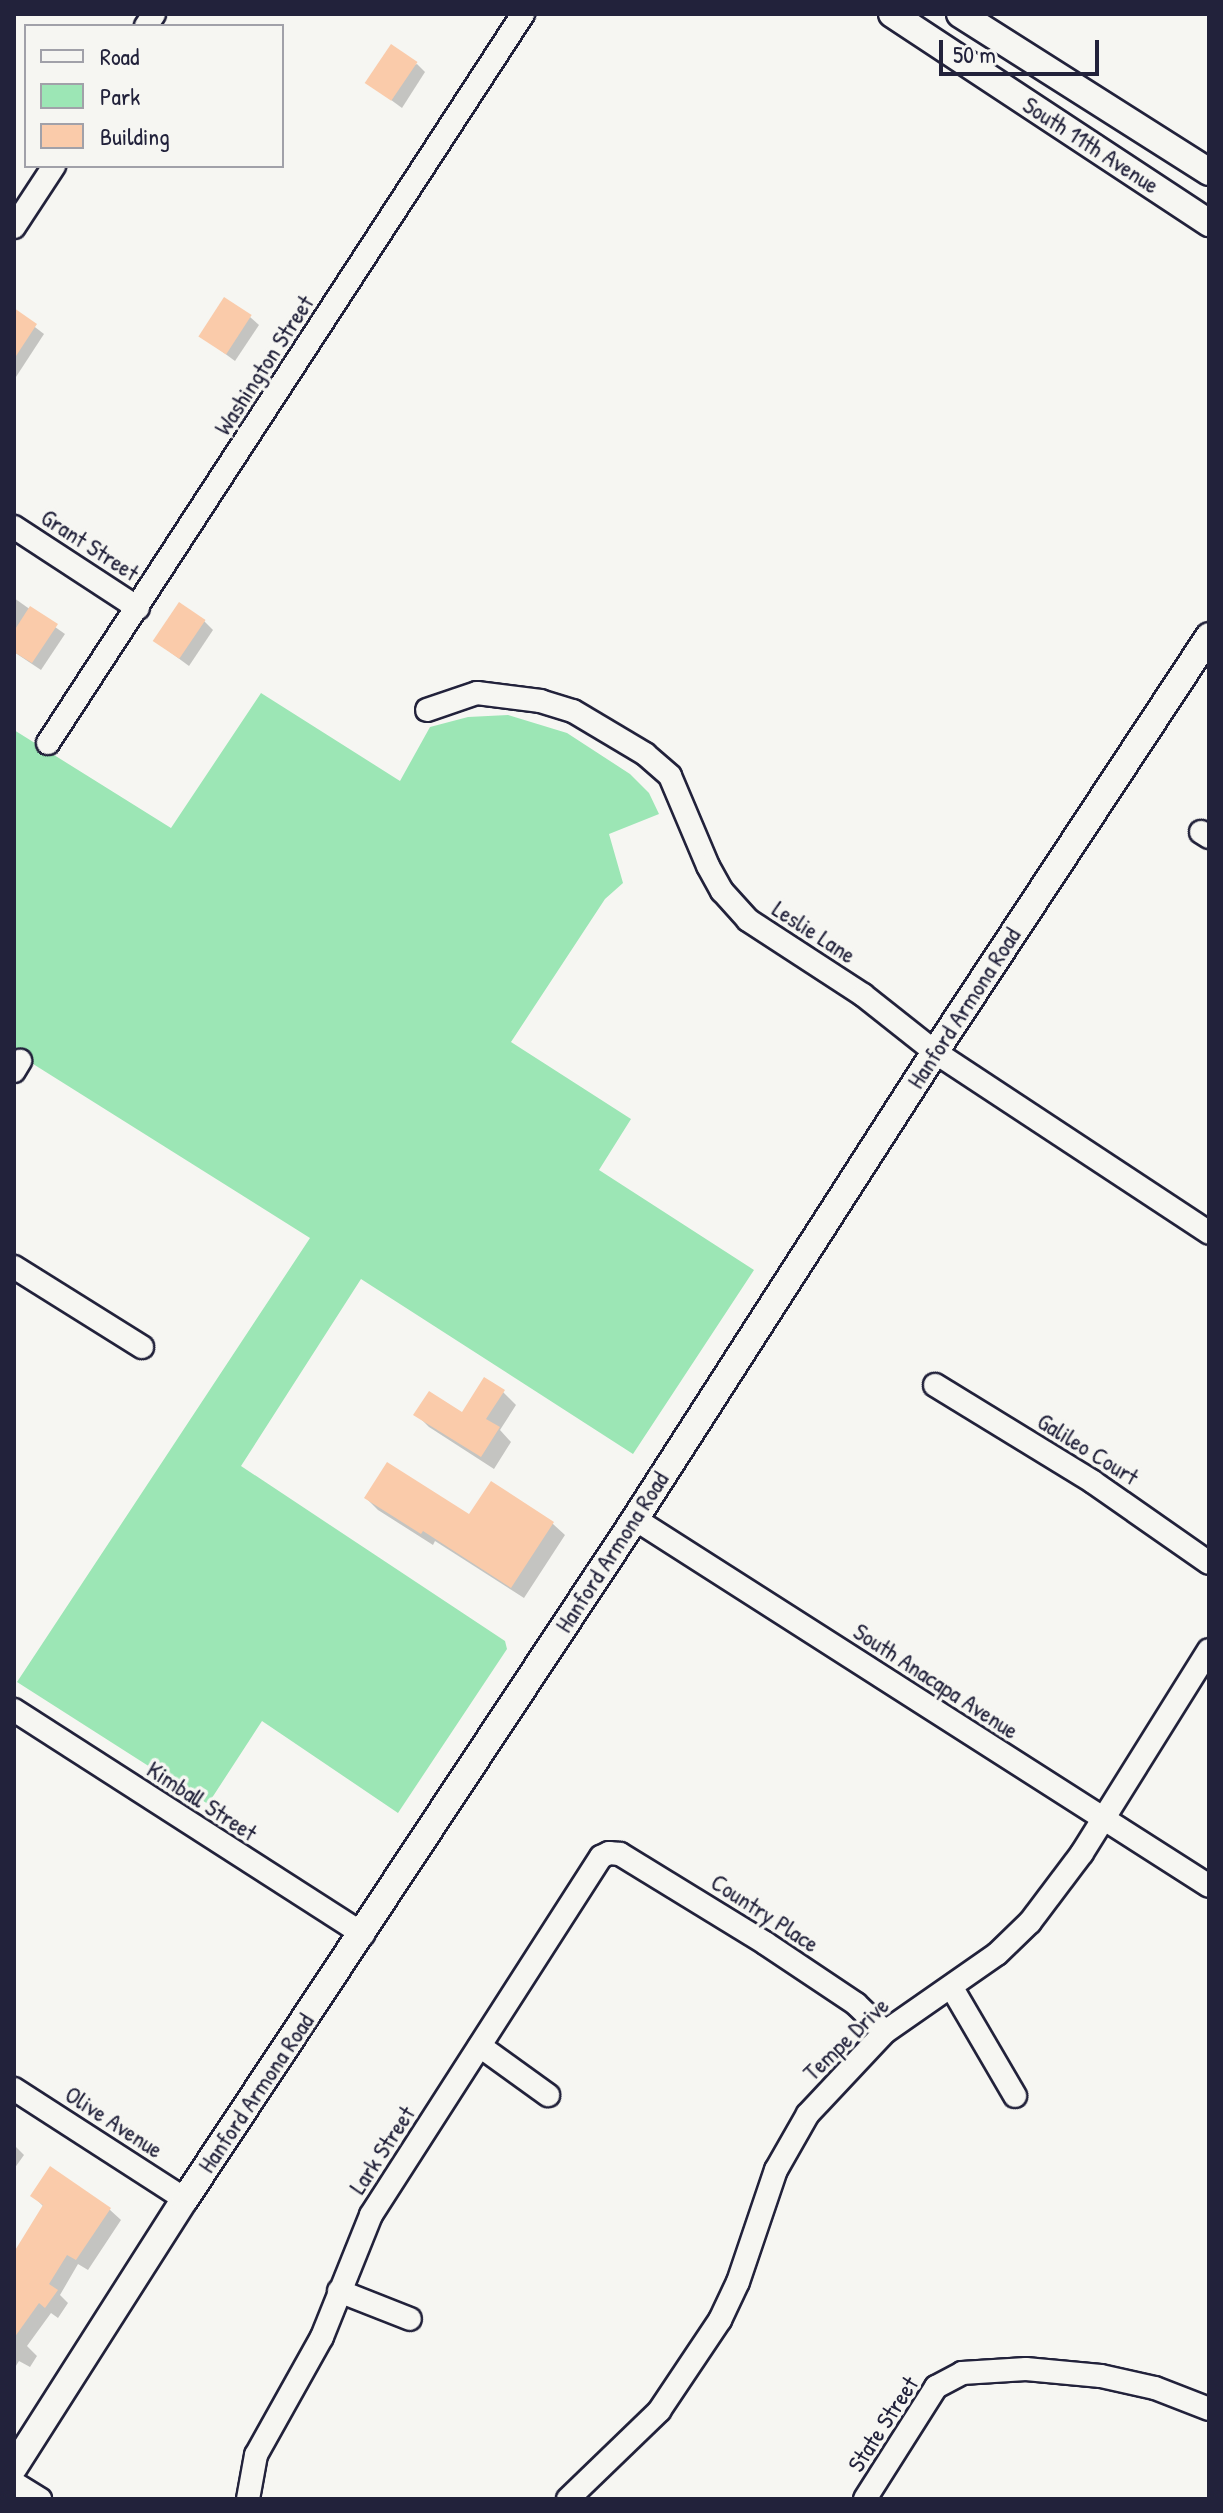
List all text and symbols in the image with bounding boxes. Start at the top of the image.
legend [24,24,284,168]
scale bar [943,24,1103,74]
text: 50 m [953,38,996,70]
text: Road [100,40,139,72]
text: Park [100,80,140,112]
street label: South 11th Avenue [1018,90,1164,200]
text: Building [100,120,170,152]
street label: Washington Street [208,290,320,440]
street label: Grant Street [36,503,144,587]
street label: Leslie Lane [767,895,861,969]
street label: Hanford Armona Road [901,922,1027,1094]
street label: Galileo Court [1032,1407,1144,1491]
street label: Hanford Armona Road [549,1466,675,1638]
street label: South Anacapa Avenue [848,1617,1024,1745]
street label: Kimball Street [142,1755,262,1847]
street label: Country Place [706,1868,824,1958]
street label: Tempe Drive [797,1991,895,2087]
street label: Hanford Armona Road [192,2008,320,2178]
street label: Olive Avenue [60,2080,168,2164]
street label: Lark Street [343,2101,421,2199]
street label: State Street [842,2371,924,2477]

